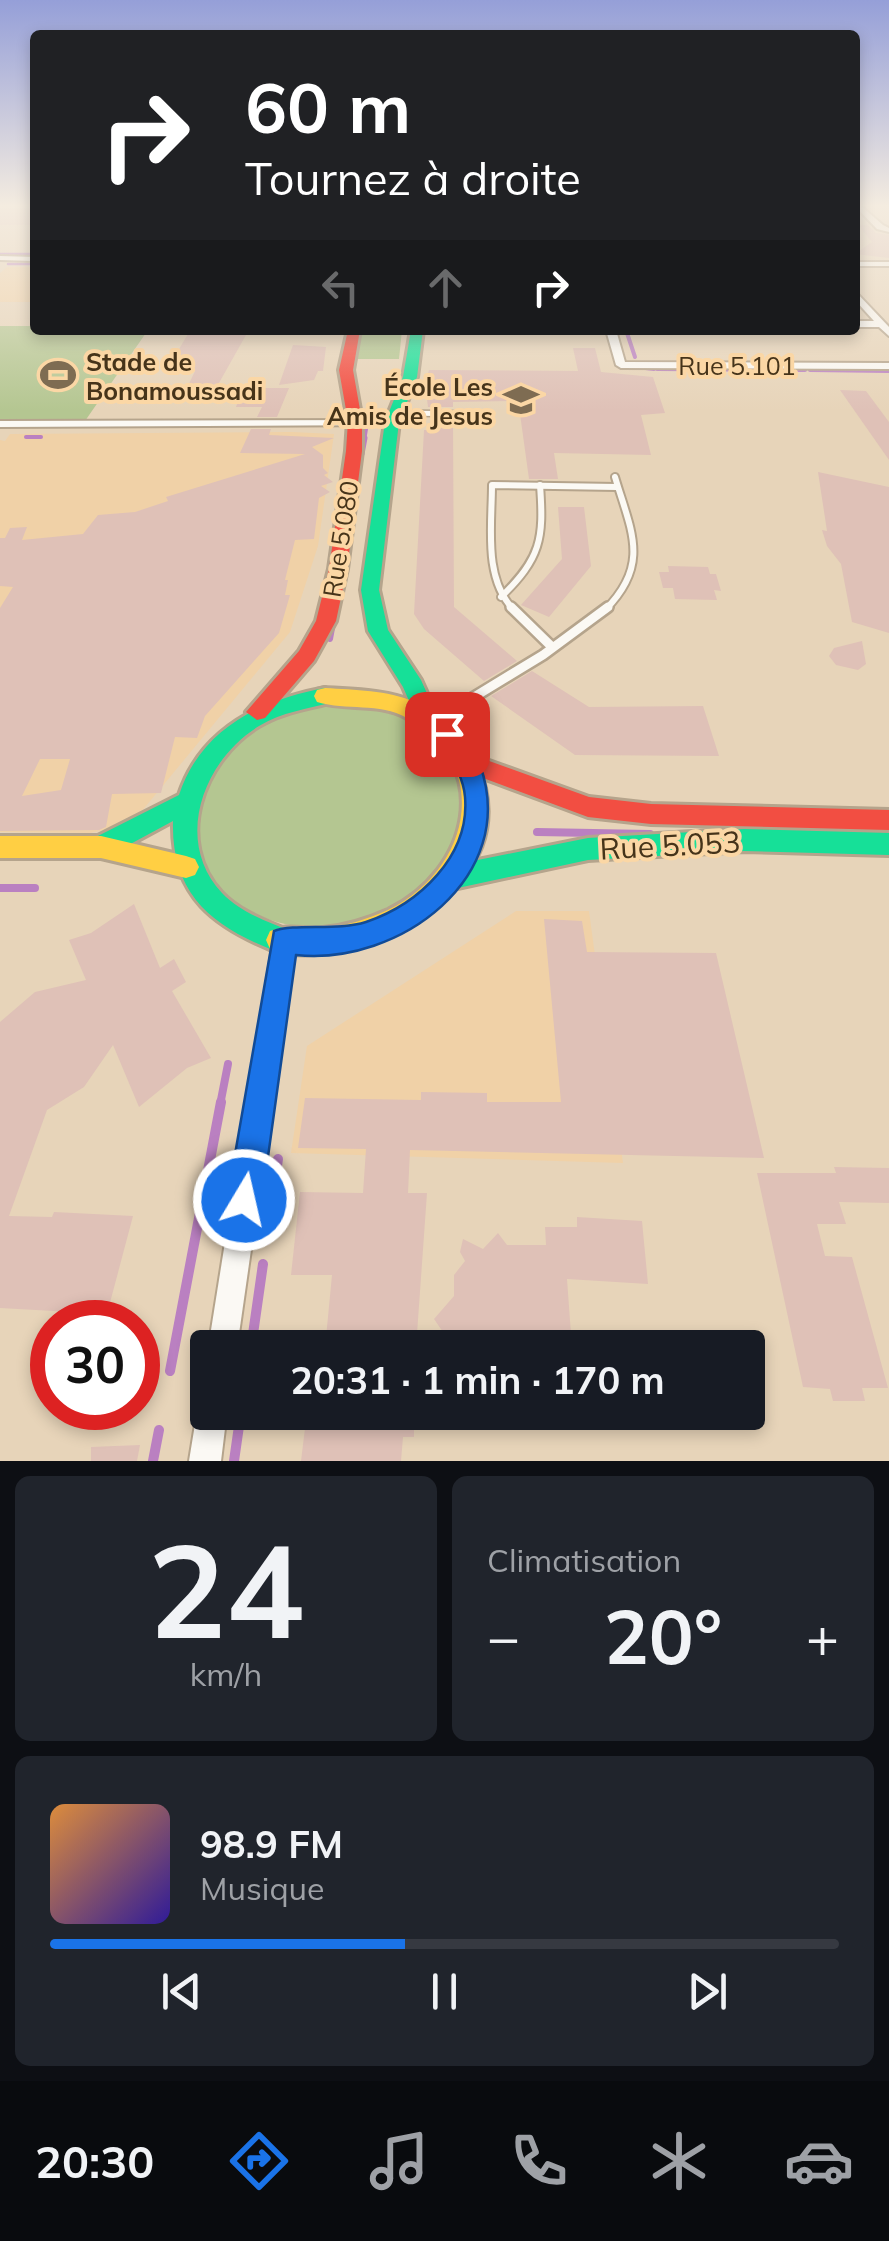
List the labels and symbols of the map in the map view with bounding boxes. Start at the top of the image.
place label: Stade de Bonamoussadi [86,346,263,406]
street label: Rue 5.101 [678,350,796,381]
sports icon: Stade de Bonamoussadi [39,356,77,394]
place label: École Les Amis de Jesus [327,371,493,431]
school or university icon: École Les Amis de Jesus [502,381,540,419]
street label: Rue 5.080 [315,479,365,599]
pin [405,692,490,777]
street label: Rue 5.053 [599,822,741,868]
position arrow [192,1148,296,1252]
speed limit sign: 30 [30,1300,160,1430]

